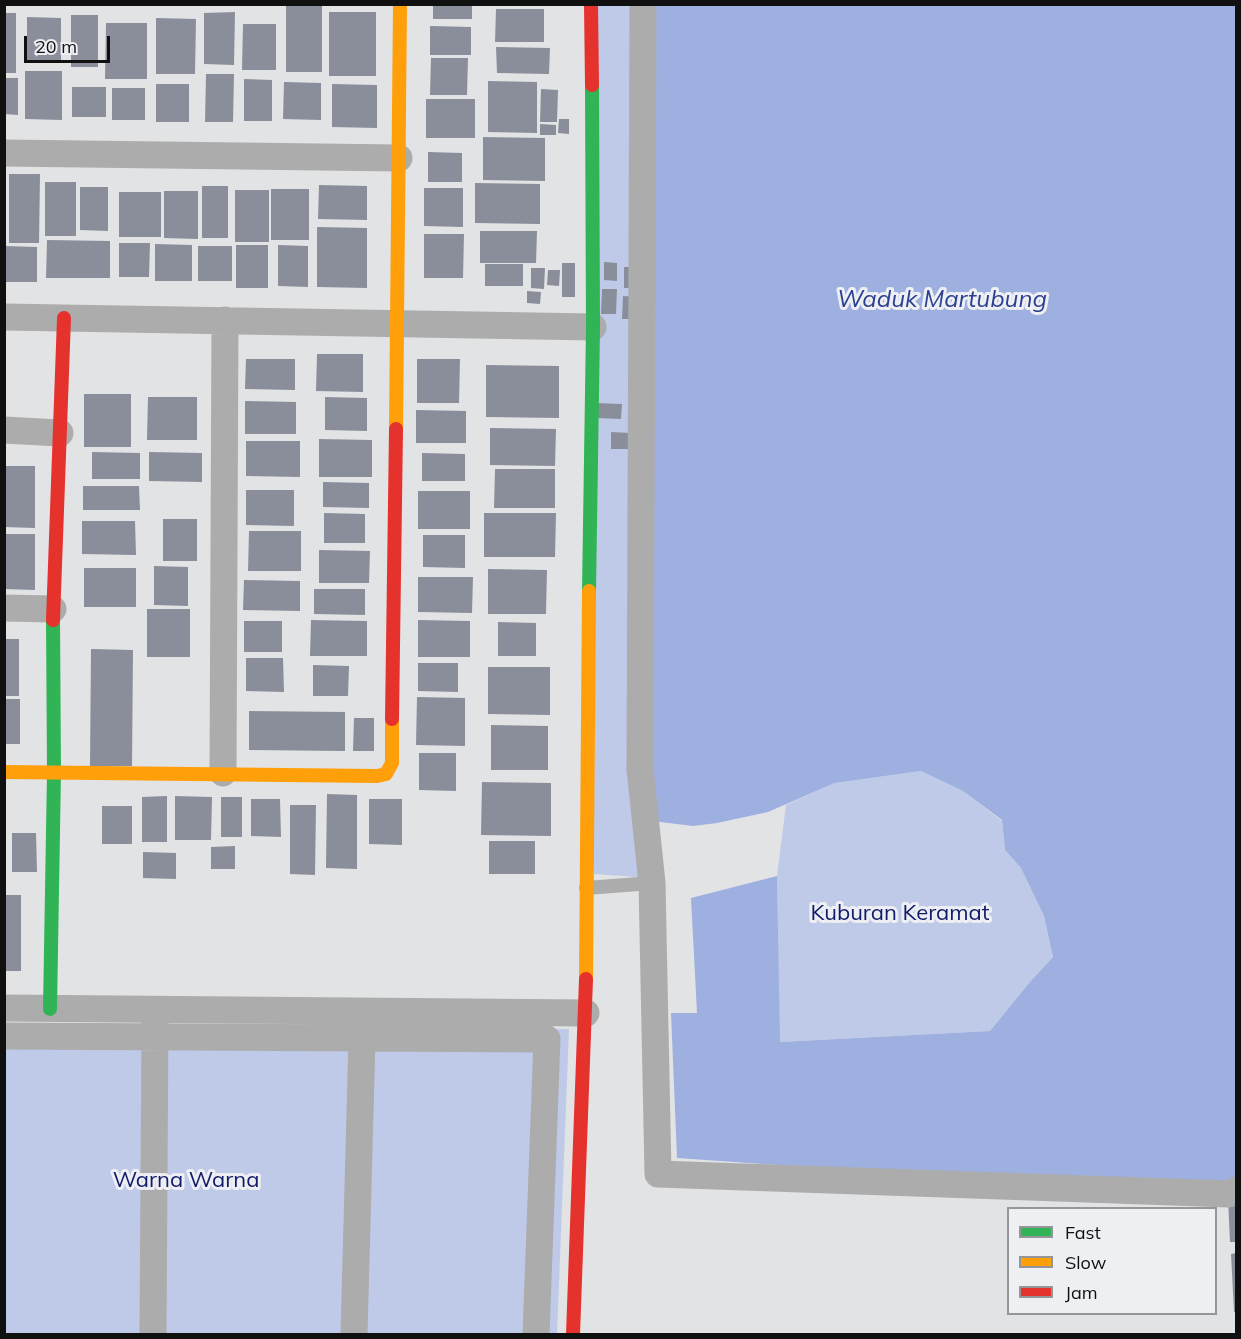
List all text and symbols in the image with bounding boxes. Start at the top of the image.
scale bar [27,24,112,62]
text: 20 m [35,35,77,58]
water label: Waduk Martubung [837,286,1047,314]
park label: Kuburan Keramat [811,900,989,926]
park label: Warna Warna [113,1167,259,1193]
legend [1007,1207,1217,1315]
text: Fast [1065,1221,1101,1244]
text: Slow [1065,1251,1106,1274]
text: Jam [1065,1281,1098,1304]

